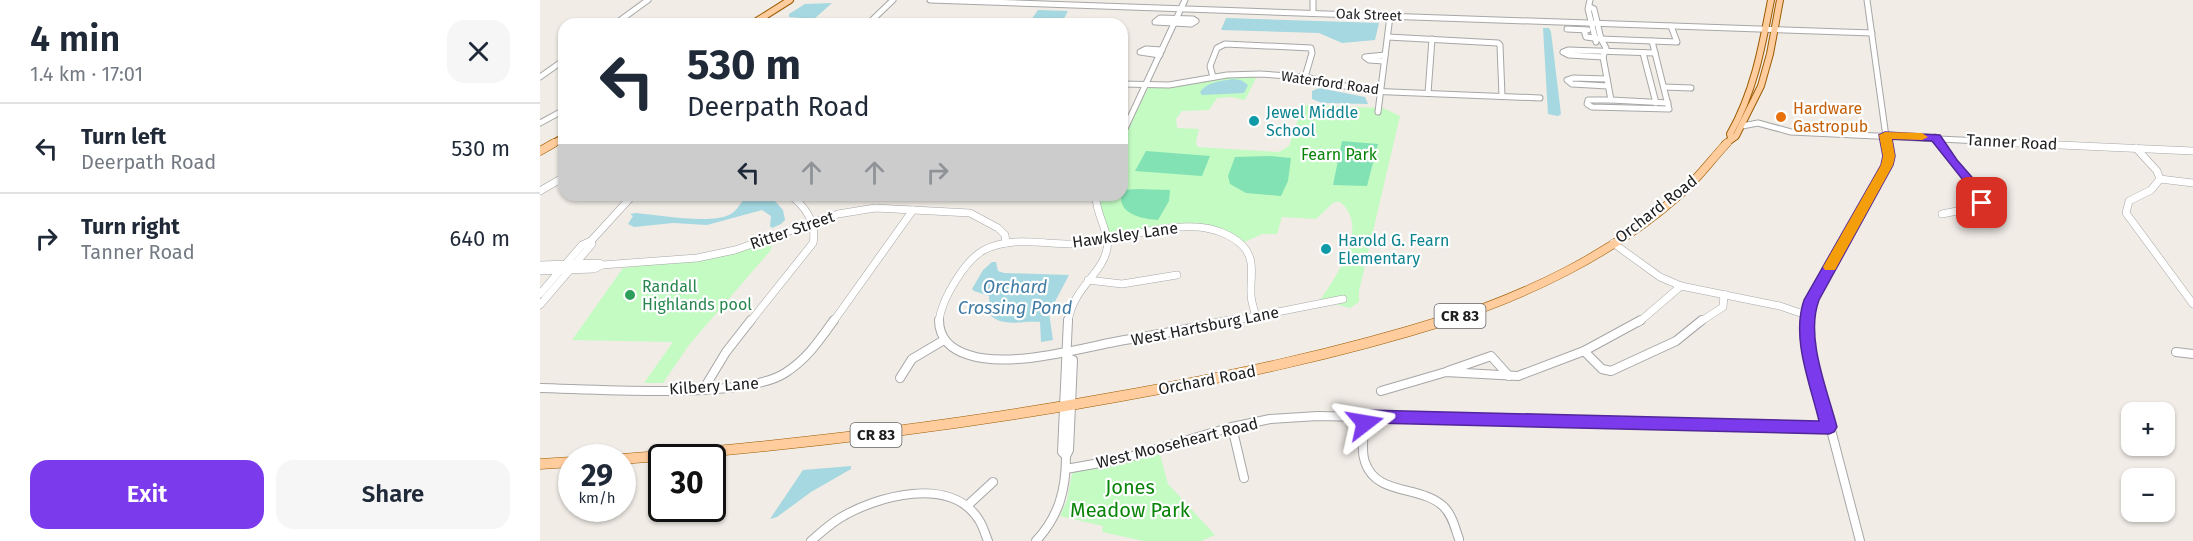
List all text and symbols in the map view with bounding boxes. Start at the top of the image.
street label: Oak Street [1336,5,1403,25]
text: 4 min [30,17,120,61]
button: close [447,20,510,83]
text: 530 m [687,40,801,90]
icon: left [588,42,666,120]
text: 1.4 km · 17:01 [30,62,143,86]
street label: Waterford Road [1280,68,1380,98]
text: Deerpath Road [687,91,870,123]
place label: Hardware Gastropub [1793,99,1868,136]
place label: Jewel Middle School [1266,103,1358,140]
marker: Hardware Gastropub [1774,110,1788,124]
marker: Jewel Middle School [1247,114,1261,128]
text: Turn left [81,123,166,150]
street label: Tanner Road [1966,130,2058,154]
icon: left [30,132,63,165]
text: 530 m [451,135,510,162]
park label: Fearn Park [1301,145,1378,164]
text: Deerpath Road [81,150,216,174]
icon: left [732,156,765,189]
icon: ahead [795,156,828,189]
icon: ahead [858,156,891,189]
icon: right [921,156,954,189]
street label: Orchard Road [1611,171,1701,247]
pin [1956,177,2007,228]
icon: arrive [1965,186,1998,219]
street label: Ritter Street [747,207,837,253]
text: Turn right [81,213,180,240]
street label: Hawksley Lane [1071,218,1179,252]
icon: right [30,222,63,255]
text: 640 m [450,225,510,252]
place label: Harold G. Fearn Elementary [1338,231,1449,268]
text: Tanner Road [81,240,195,264]
marker: Harold G. Fearn Elementary [1319,242,1333,256]
water label: Orchard Crossing Pond [958,276,1073,319]
place label: Randall Highlands pool [642,277,752,314]
marker: Randall Highlands pool [623,288,637,302]
street label: West Hartsburg Lane [1129,302,1281,350]
road number: CR 83 [1434,304,1486,328]
street label: Orchard Road [1157,361,1257,399]
street label: Kilbery Lane [669,373,759,399]
position arrow [1333,391,1397,455]
map controls [2121,402,2175,522]
button: + [2121,402,2175,456]
street label: West Mooseheart Road [1094,414,1260,472]
road number: CR 83 [850,423,902,447]
speed limit sign: 30 [648,444,726,522]
text: 29 [581,458,613,494]
button: Exit [30,460,264,529]
button: Share [276,460,510,529]
button: − [2121,468,2175,522]
park label: Jones Meadow Park [1070,475,1191,522]
text: km/h [578,489,616,507]

